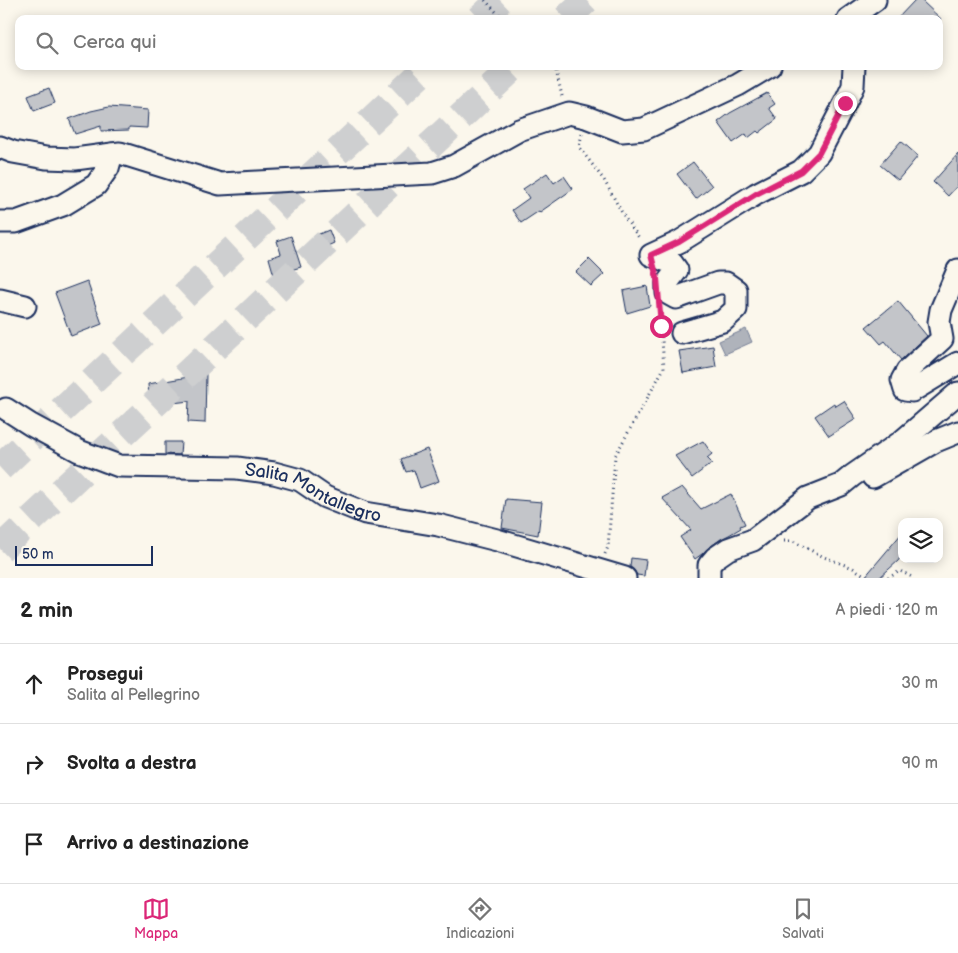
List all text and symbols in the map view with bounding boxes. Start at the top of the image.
search box [15,15,943,70]
icon: search [33,29,61,57]
text: Cerca qui [73,31,156,54]
route end [834,92,857,115]
route start [650,315,673,338]
street label: Salita Montallegro [243,459,383,527]
map controls [898,518,943,563]
button: layers [898,518,943,563]
scale bar [15,543,152,566]
text: 50 m [22,546,54,563]
text: 2 min [20,598,73,623]
text: A piedi · 120 m [835,601,938,620]
text: Prosegui [67,663,143,686]
icon: ahead [20,670,48,698]
text: 30 m [901,674,938,693]
text: Salita al Pellegrino [67,686,200,705]
icon: right [20,750,48,778]
text: Svolta a destra [67,752,197,775]
text: 90 m [902,754,938,773]
icon: arrive [20,830,48,858]
text: Arrivo a destinazione [67,832,249,855]
tab: Mappa [134,895,178,942]
tab: Indicazioni [446,895,514,942]
tab: Salvati [782,895,824,942]

